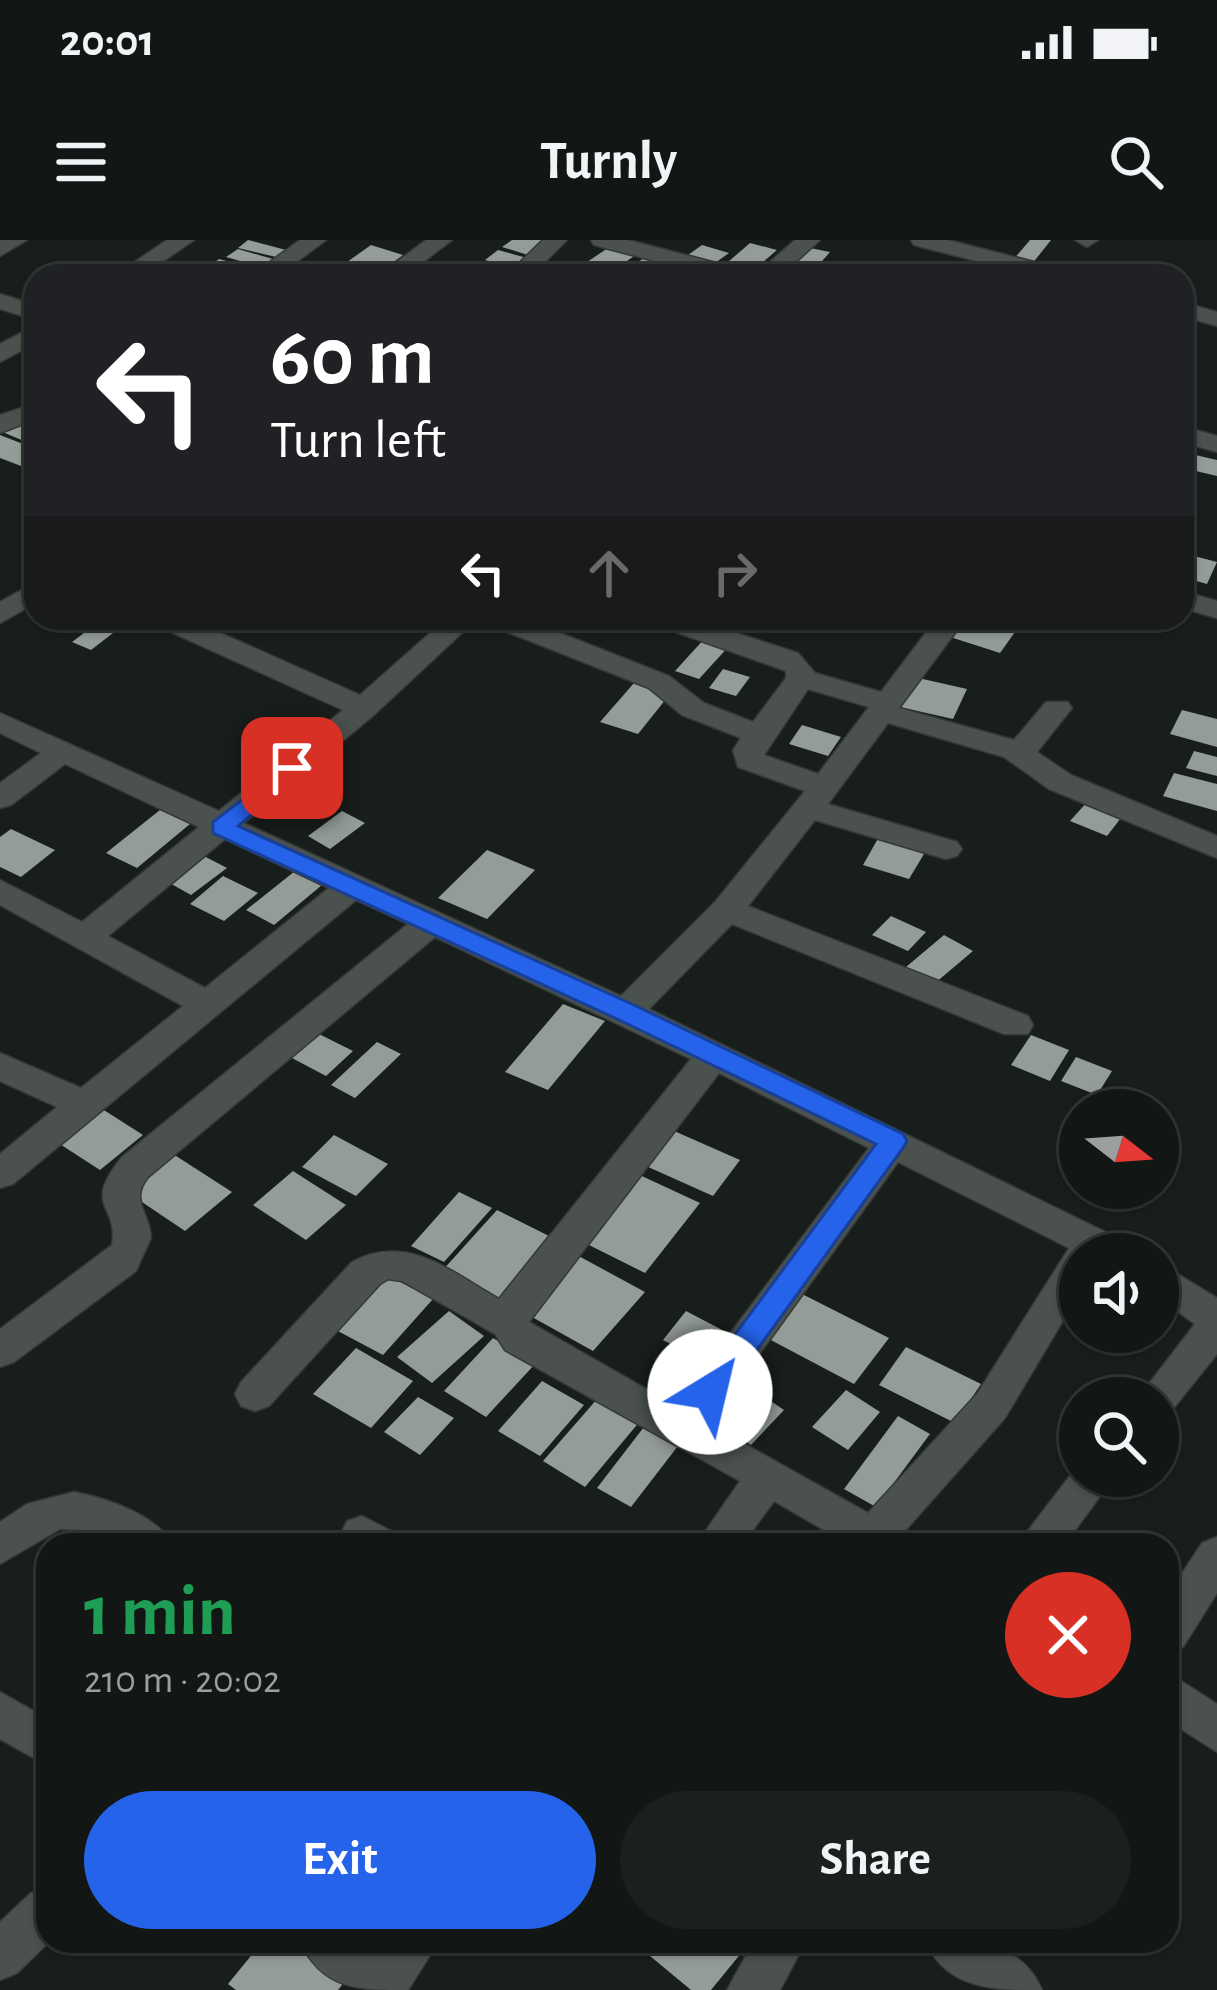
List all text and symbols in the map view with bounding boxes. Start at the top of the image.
text: 20:01 [60,19,155,64]
icon: menu [48,129,114,195]
icon: search [1103,129,1169,195]
text: Turnly [540,135,677,189]
icon: left [72,312,228,468]
text: 60 m [270,316,435,400]
text: Turn left [270,414,446,468]
icon: left [450,540,516,606]
icon: ahead [576,540,642,606]
icon: right [702,540,768,606]
pin [241,717,343,819]
icon: arrive [259,735,325,801]
north arrow [1059,1089,1179,1209]
map controls [1059,1089,1179,1497]
button: sound [1059,1233,1179,1353]
position arrow [647,1329,773,1455]
button: search [1059,1377,1179,1497]
button: close [1005,1572,1131,1698]
text: 1 min [84,1576,236,1648]
text: 210 m · 20:02 [84,1661,281,1700]
button: Exit [84,1791,596,1929]
button: Share [620,1791,1131,1929]

